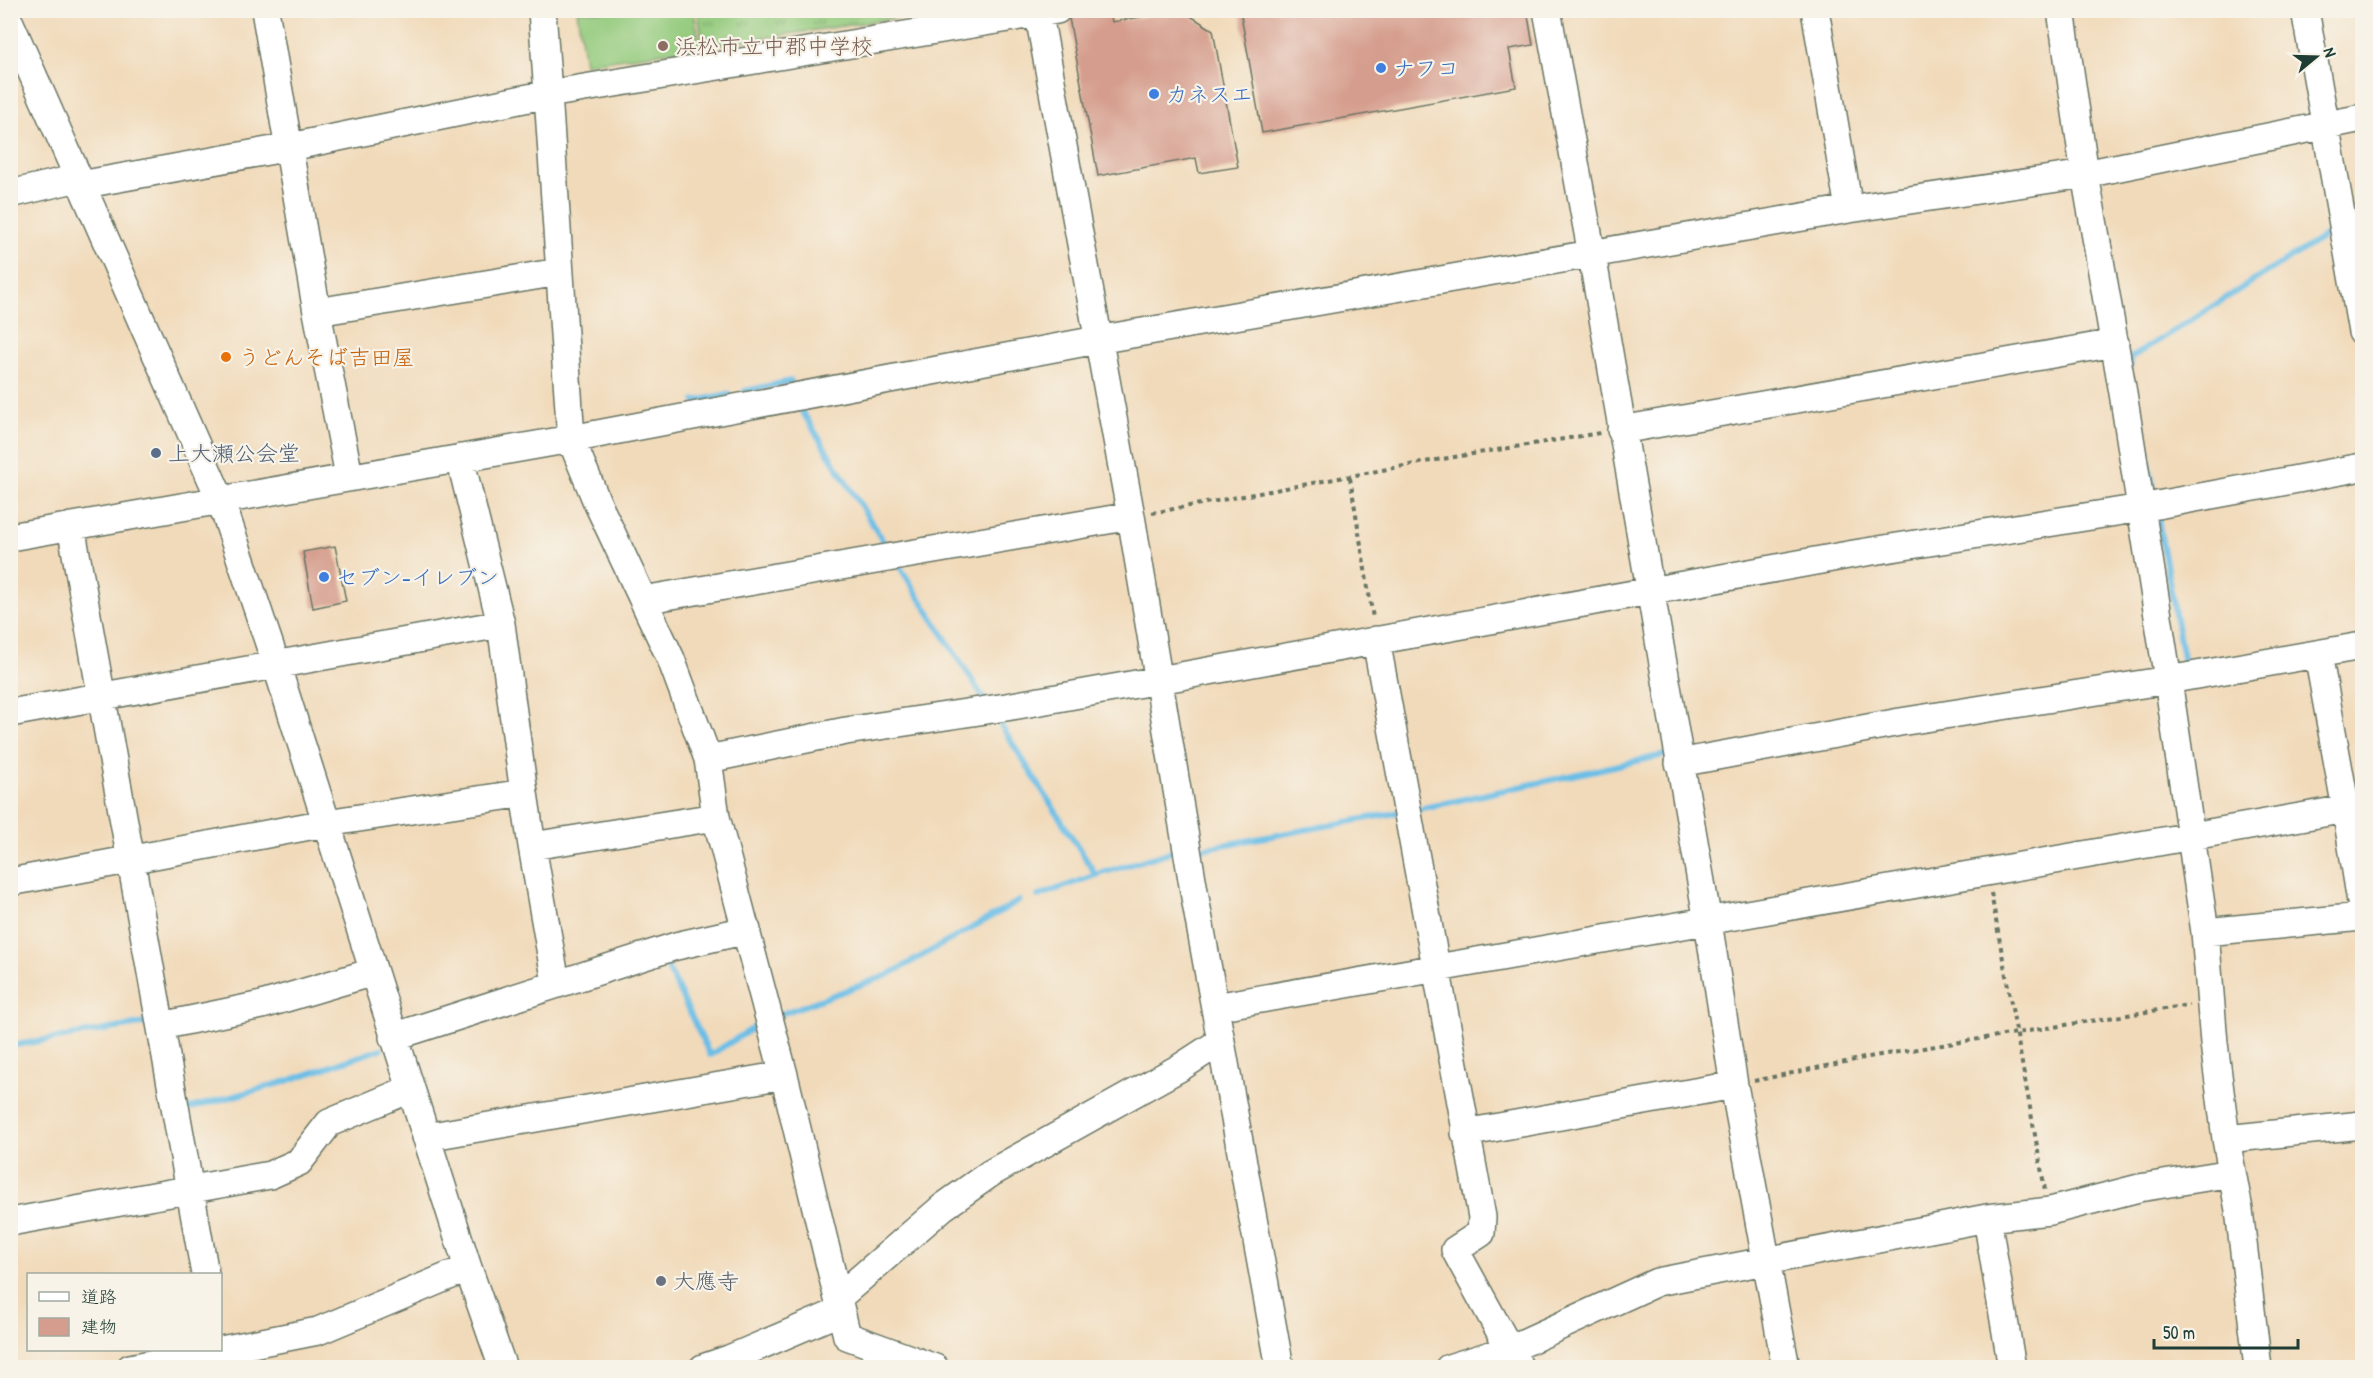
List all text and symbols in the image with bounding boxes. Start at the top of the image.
north arrow [2286,27,2346,87]
place label: 浜松市立中郡中学校 [675,31,873,61]
marker: 浜松市立中郡中学校 [656,39,670,53]
text: N [2318,45,2342,60]
place label: ナフコ [1393,53,1459,83]
marker: ナフコ [1374,61,1388,75]
place label: カネスエ [1166,79,1253,109]
marker: カネスエ [1147,87,1161,101]
place label: うどんそば吉田屋 [238,342,414,372]
marker: うどんそば吉田屋 [219,350,233,364]
place label: 上大瀬公会堂 [168,438,300,468]
marker: 上大瀬公会堂 [149,446,163,460]
place label: セブン-イレブン [336,562,499,592]
marker: セブン-イレブン [317,570,331,584]
place label: 大應寺 [673,1266,739,1296]
legend [27,1273,222,1351]
marker: 大應寺 [654,1274,668,1288]
text: 道路 [81,1284,117,1309]
scale bar [2154,1312,2298,1350]
text: 建物 [81,1314,117,1339]
text: 50 m [2163,1320,2195,1345]

